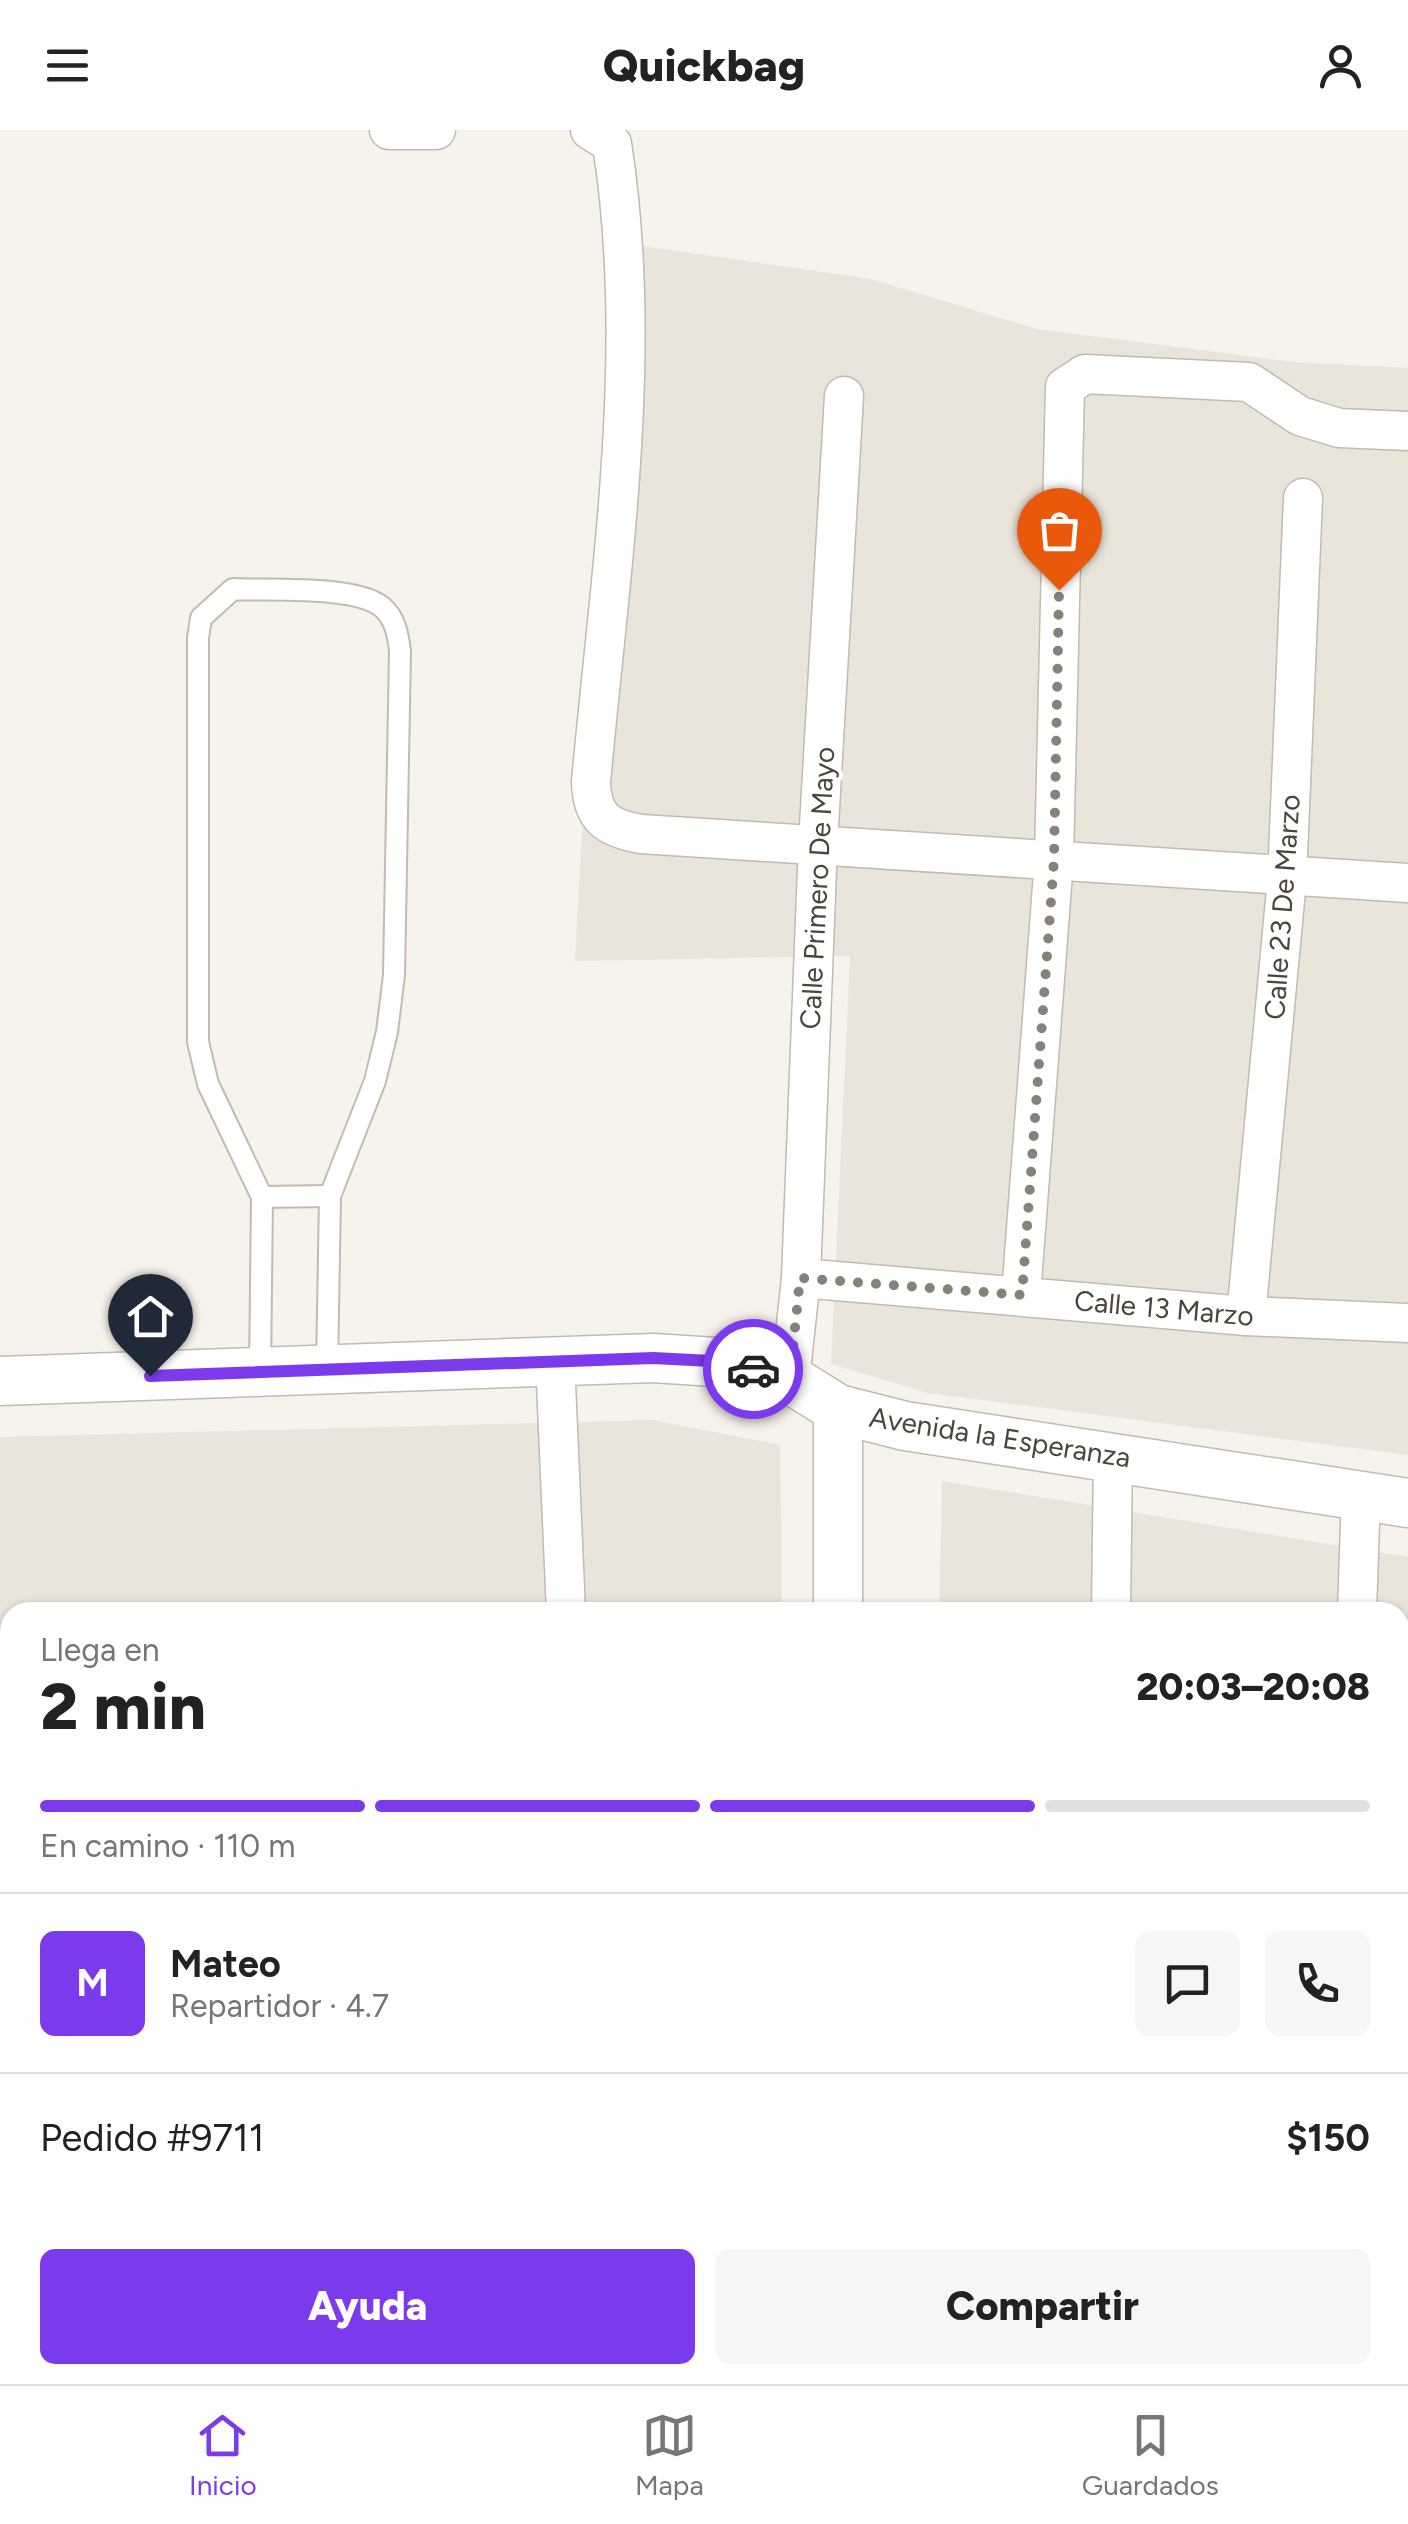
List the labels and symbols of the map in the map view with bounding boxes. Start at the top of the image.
pin [1017,488,1102,591]
street label: Calle Primero De Mayo [793,746,841,1030]
street label: Calle 23 De Marzo [1257,793,1307,1021]
pin [108,1274,193,1377]
street label: Calle 13 Marzo [1073,1283,1255,1333]
courier [703,1319,803,1419]
street label: Avenida la Esperanza [867,1400,1133,1474]

